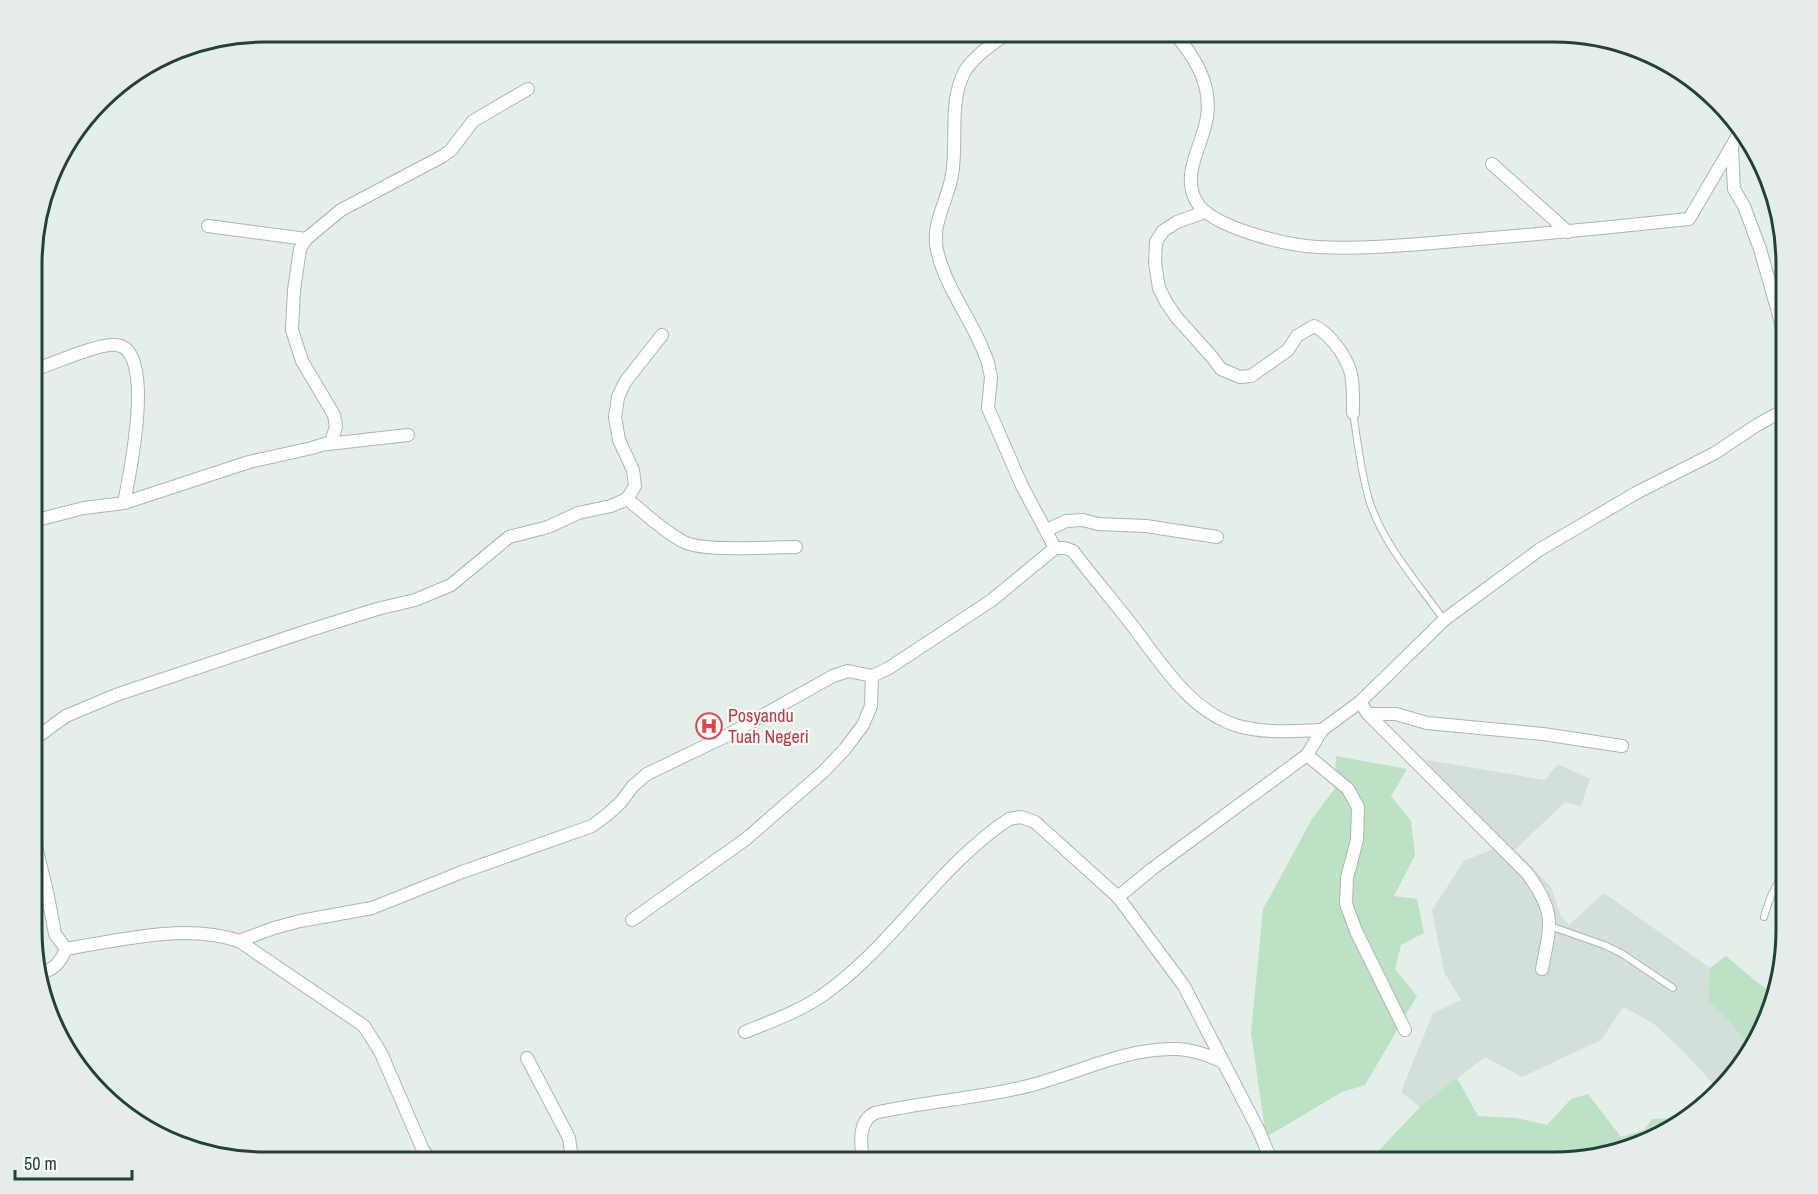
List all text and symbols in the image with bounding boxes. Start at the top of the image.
place label: Posyandu Tuah Negeri [728,703,809,749]
hospital icon: Posyandu Tuah Negeri [694,711,724,741]
scale bar [15,1143,132,1181]
text: 50 m [24,1151,57,1176]

